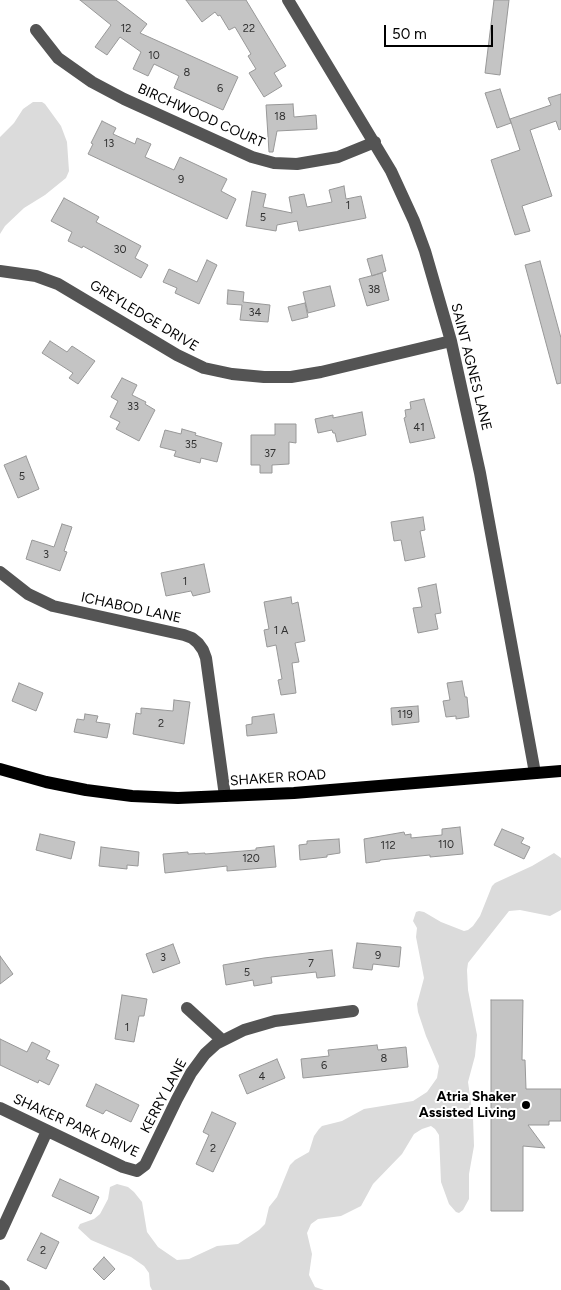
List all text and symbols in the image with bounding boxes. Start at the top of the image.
scale bar [386,15,495,47]
house number: 12 [121,22,131,36]
house number: 22 [243,22,255,36]
text: 50 m [392,25,427,43]
house number: 10 [148,49,160,63]
house number: 8 [184,66,190,80]
street label: BIRCHWOOD COURT [135,80,267,152]
house number: 6 [217,82,223,96]
house number: 18 [274,110,286,124]
house number: 13 [104,137,114,151]
house number: 9 [178,173,184,187]
house number: 1 [346,199,350,213]
house number: 5 [260,211,266,225]
house number: 30 [113,243,127,257]
street label: GREYLEDGE DRIVE [87,277,201,355]
house number: 38 [368,283,380,297]
street label: SAINT AGNES LANE [447,302,495,432]
house number: 34 [249,306,261,320]
house number: 33 [127,400,139,414]
house number: 41 [413,421,425,435]
house number: 35 [185,438,197,452]
house number: 37 [264,447,276,461]
house number: 5 [19,470,25,484]
house number: 3 [43,548,49,562]
house number: 1 [183,575,187,589]
street label: ICHABOD LANE [79,589,183,627]
house number: 1 A [274,624,288,638]
house number: 119 [397,708,413,722]
house number: 2 [158,717,164,731]
street label: SHAKER ROAD [229,766,327,790]
house number: 110 [438,838,454,852]
house number: 112 [380,839,396,853]
house number: 120 [242,852,260,866]
house number: 9 [375,949,381,963]
house number: 3 [160,951,166,965]
house number: 7 [308,957,314,971]
house number: 5 [244,966,250,980]
house number: 1 [125,1021,129,1035]
house number: 8 [381,1052,387,1066]
street label: KERRY LANE [137,1056,191,1136]
house number: 6 [321,1059,327,1073]
house number: 4 [259,1070,265,1084]
place label: Atria Shaker Assisted Living [419,1089,516,1122]
street label: SHAKER PARK DRIVE [10,1091,142,1161]
marker: Atria Shaker Assisted Living [520,1099,532,1111]
house number: 2 [210,1142,216,1156]
house number: 2 [40,1244,46,1258]

